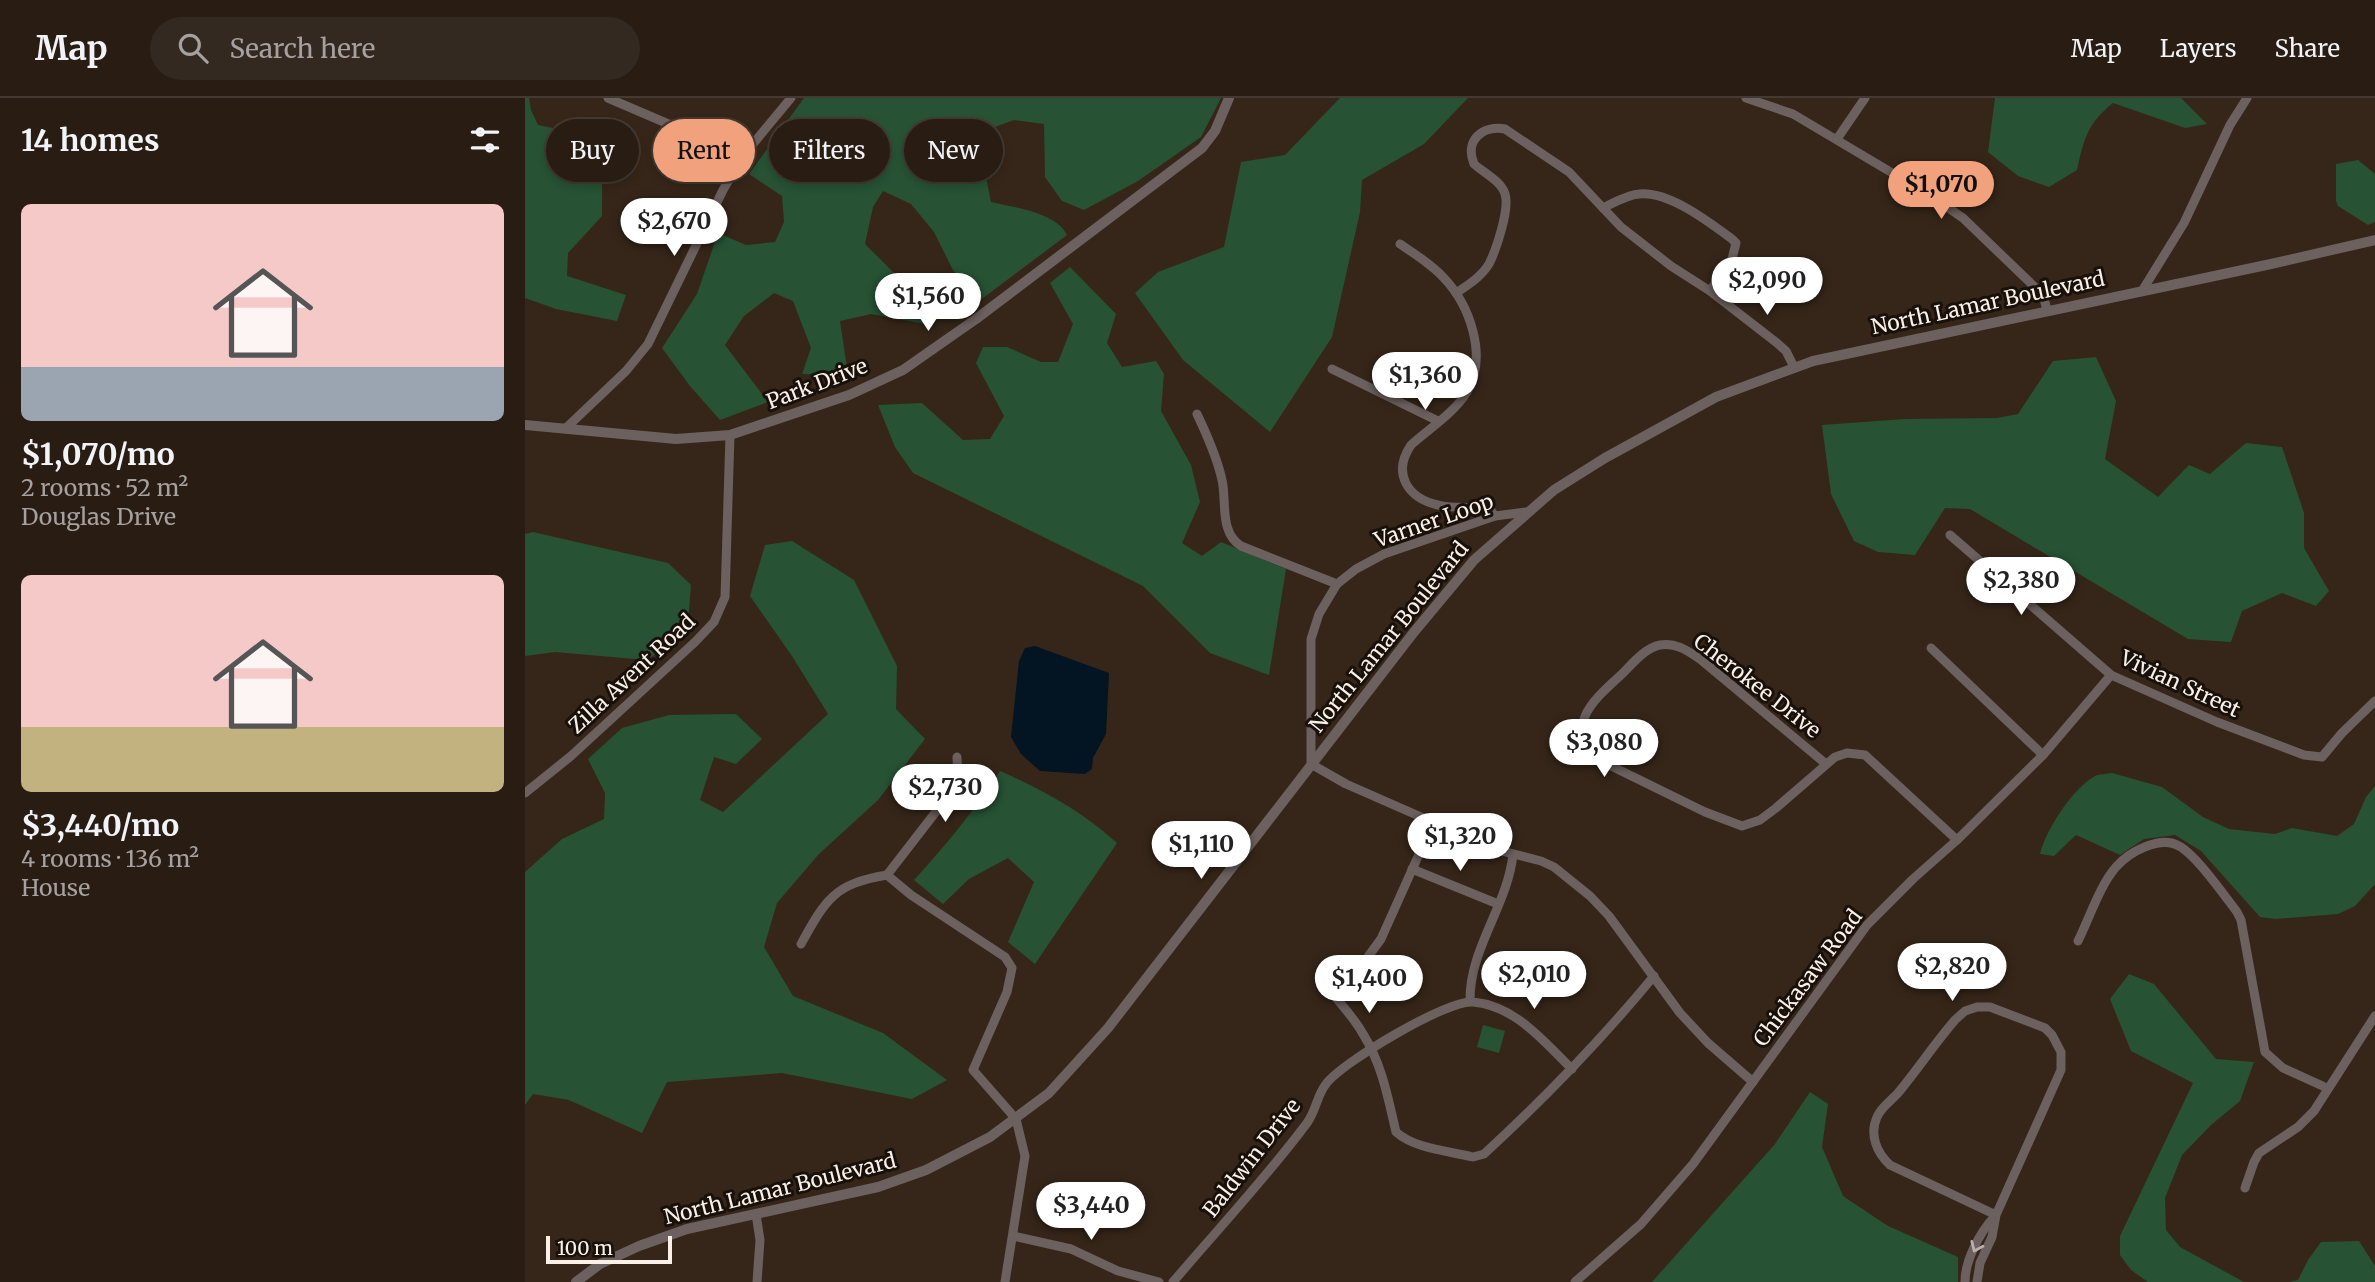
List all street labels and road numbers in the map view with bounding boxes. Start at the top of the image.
street label: North Lamar Boulevard [1869,264,2108,340]
street label: Park Drive [762,352,871,415]
street label: Varner Loop [1370,488,1497,554]
street label: North Lamar Boulevard [1303,535,1474,738]
street label: Zilla Avent Road [563,608,701,739]
street label: Cherokee Drive [1688,628,1826,744]
street label: Vivian Street [2115,644,2245,723]
street label: Chickasaw Road [1747,904,1868,1052]
street label: Baldwin Drive [1197,1093,1306,1222]
street label: North Lamar Boulevard [661,1147,899,1230]

